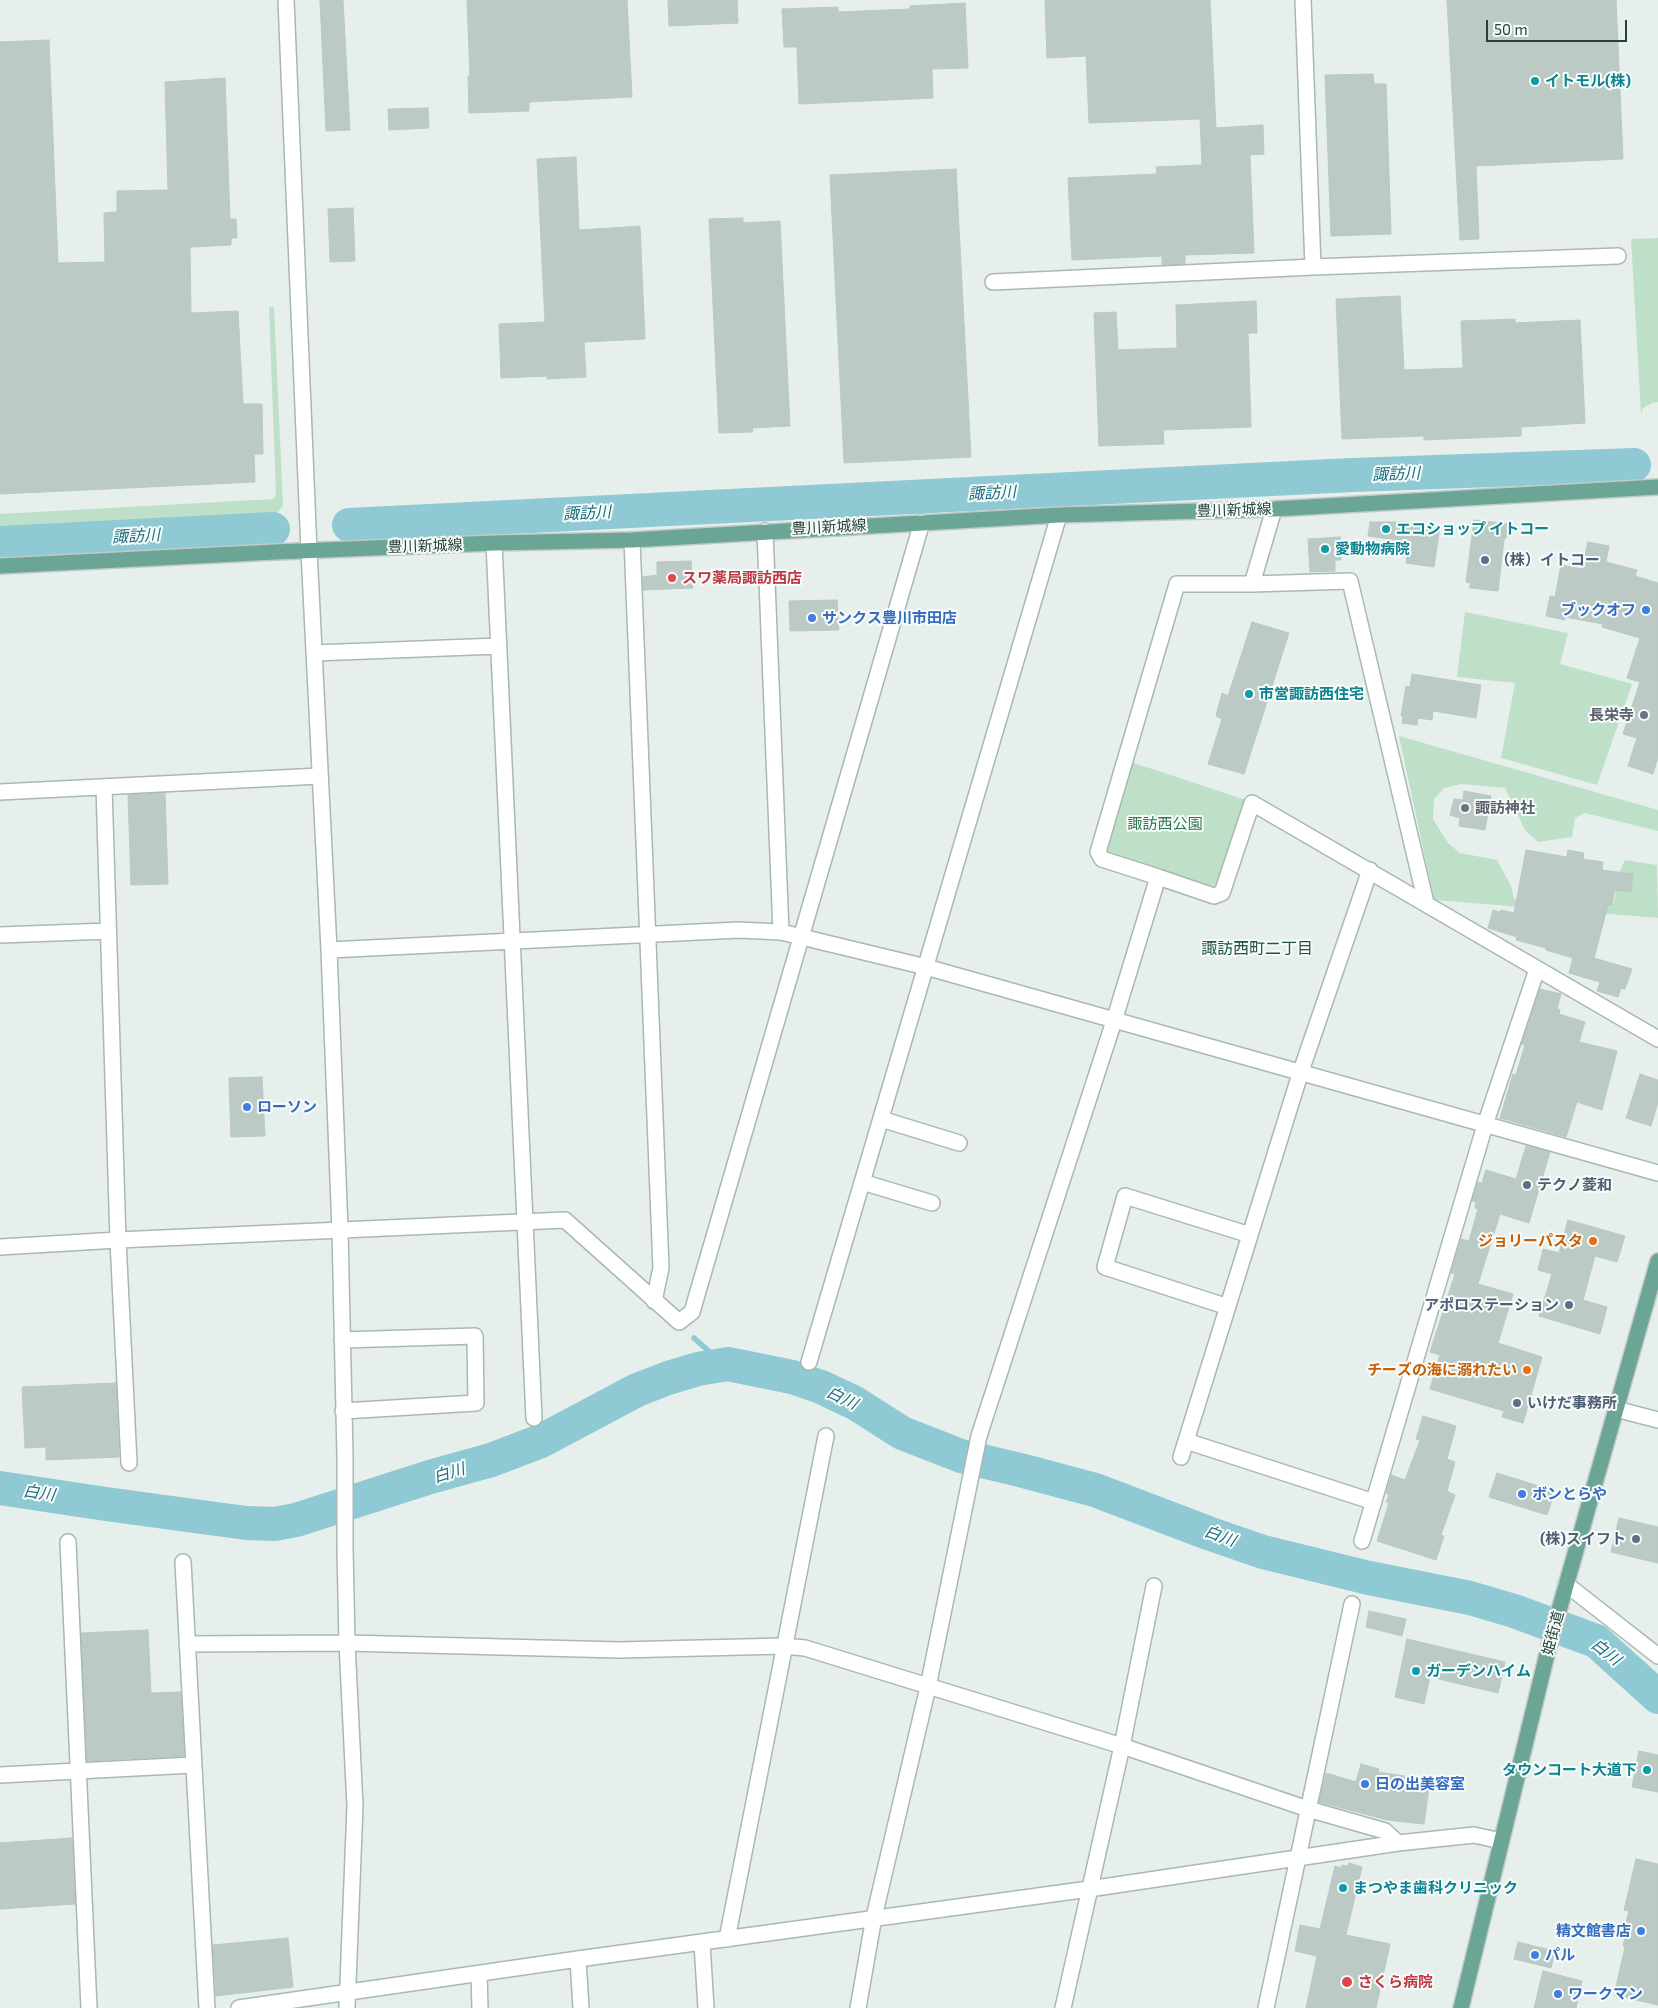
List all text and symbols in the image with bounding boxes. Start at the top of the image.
scale bar [1488,10,1629,42]
text: 50 m [1494,20,1528,38]
place label: イトモル(株) [1545,72,1631,90]
marker: イトモル(株) [1529,75,1541,87]
water label: 諏訪川 [1372,464,1420,484]
water label: 諏訪川 [968,482,1016,504]
street label: 豊川新城線 [1196,500,1272,520]
water label: 諏訪川 [563,502,611,524]
street label: 豊川新城線 [791,516,867,538]
place label: エコショップ イトコー [1396,520,1549,538]
marker: エコショップ イトコー [1380,523,1392,535]
water label: 諏訪川 [112,525,160,547]
street label: 豊川新城線 [387,536,463,556]
place label: 愛動物病院 [1335,540,1410,558]
marker: 愛動物病院 [1319,543,1331,555]
place label: （株）イトコー [1495,551,1600,569]
marker: （株）イトコー [1479,554,1491,566]
place label: スワ薬局諏訪西店 [682,569,802,587]
marker: スワ薬局諏訪西店 [666,572,678,584]
place label: ブックオフ [1561,601,1636,619]
marker: ブックオフ [1640,604,1652,616]
place label: サンクス豊川市田店 [822,609,957,627]
marker: サンクス豊川市田店 [806,612,818,624]
place label: 市営諏訪西住宅 [1259,685,1364,703]
marker: 市営諏訪西住宅 [1243,688,1255,700]
place label: 長栄寺 [1589,706,1634,724]
marker: 長栄寺 [1638,709,1650,721]
place label: 諏訪神社 [1475,799,1535,817]
marker: 諏訪神社 [1459,802,1471,814]
park label: 諏訪西公園 [1128,815,1202,833]
district label: 諏訪西町二丁目 [1201,939,1313,959]
place label: ローソン [257,1098,317,1116]
marker: ローソン [241,1101,253,1113]
place label: テクノ菱和 [1537,1176,1612,1194]
marker: テクノ菱和 [1521,1179,1533,1191]
place label: ジョリーパスタ [1478,1232,1583,1250]
marker: ジョリーパスタ [1587,1235,1599,1247]
place label: アポロステーション [1424,1296,1559,1314]
marker: アポロステーション [1563,1299,1575,1311]
place label: チーズの海に溺れたい [1367,1361,1517,1379]
marker: チーズの海に溺れたい [1521,1364,1533,1376]
water label: 白川 [823,1382,861,1414]
place label: いけだ事務所 [1527,1394,1617,1412]
marker: いけだ事務所 [1511,1397,1523,1409]
water label: 白川 [431,1459,467,1487]
water label: 白川 [22,1481,56,1505]
place label: ボンとらや [1532,1485,1607,1503]
marker: ボンとらや [1516,1488,1528,1500]
water label: 白川 [1202,1522,1238,1550]
place label: (株)スイフト [1540,1530,1626,1548]
marker: (株)スイフト [1630,1533,1642,1545]
street label: 姫街道 [1538,1609,1568,1657]
water label: 白川 [1587,1635,1625,1669]
place label: ガーデンハイム [1426,1662,1531,1680]
marker: ガーデンハイム [1410,1665,1422,1677]
place label: タウンコート大道下 [1502,1761,1637,1779]
marker: タウンコート大道下 [1641,1764,1653,1776]
place label: 日の出美容室 [1375,1775,1465,1793]
marker: 日の出美容室 [1359,1778,1371,1790]
place label: まつやま歯科クリニック [1353,1879,1518,1897]
marker: まつやま歯科クリニック [1337,1882,1349,1894]
place label: 精文館書店 [1556,1922,1631,1940]
marker: 精文館書店 [1635,1925,1647,1937]
place label: パル [1545,1946,1575,1964]
marker: パル [1529,1949,1541,1961]
place label: さくら病院 [1358,1973,1433,1991]
marker: さくら病院 [1340,1975,1354,1989]
place label: ワークマン [1568,1985,1643,2003]
marker: ワークマン [1552,1988,1564,2000]

